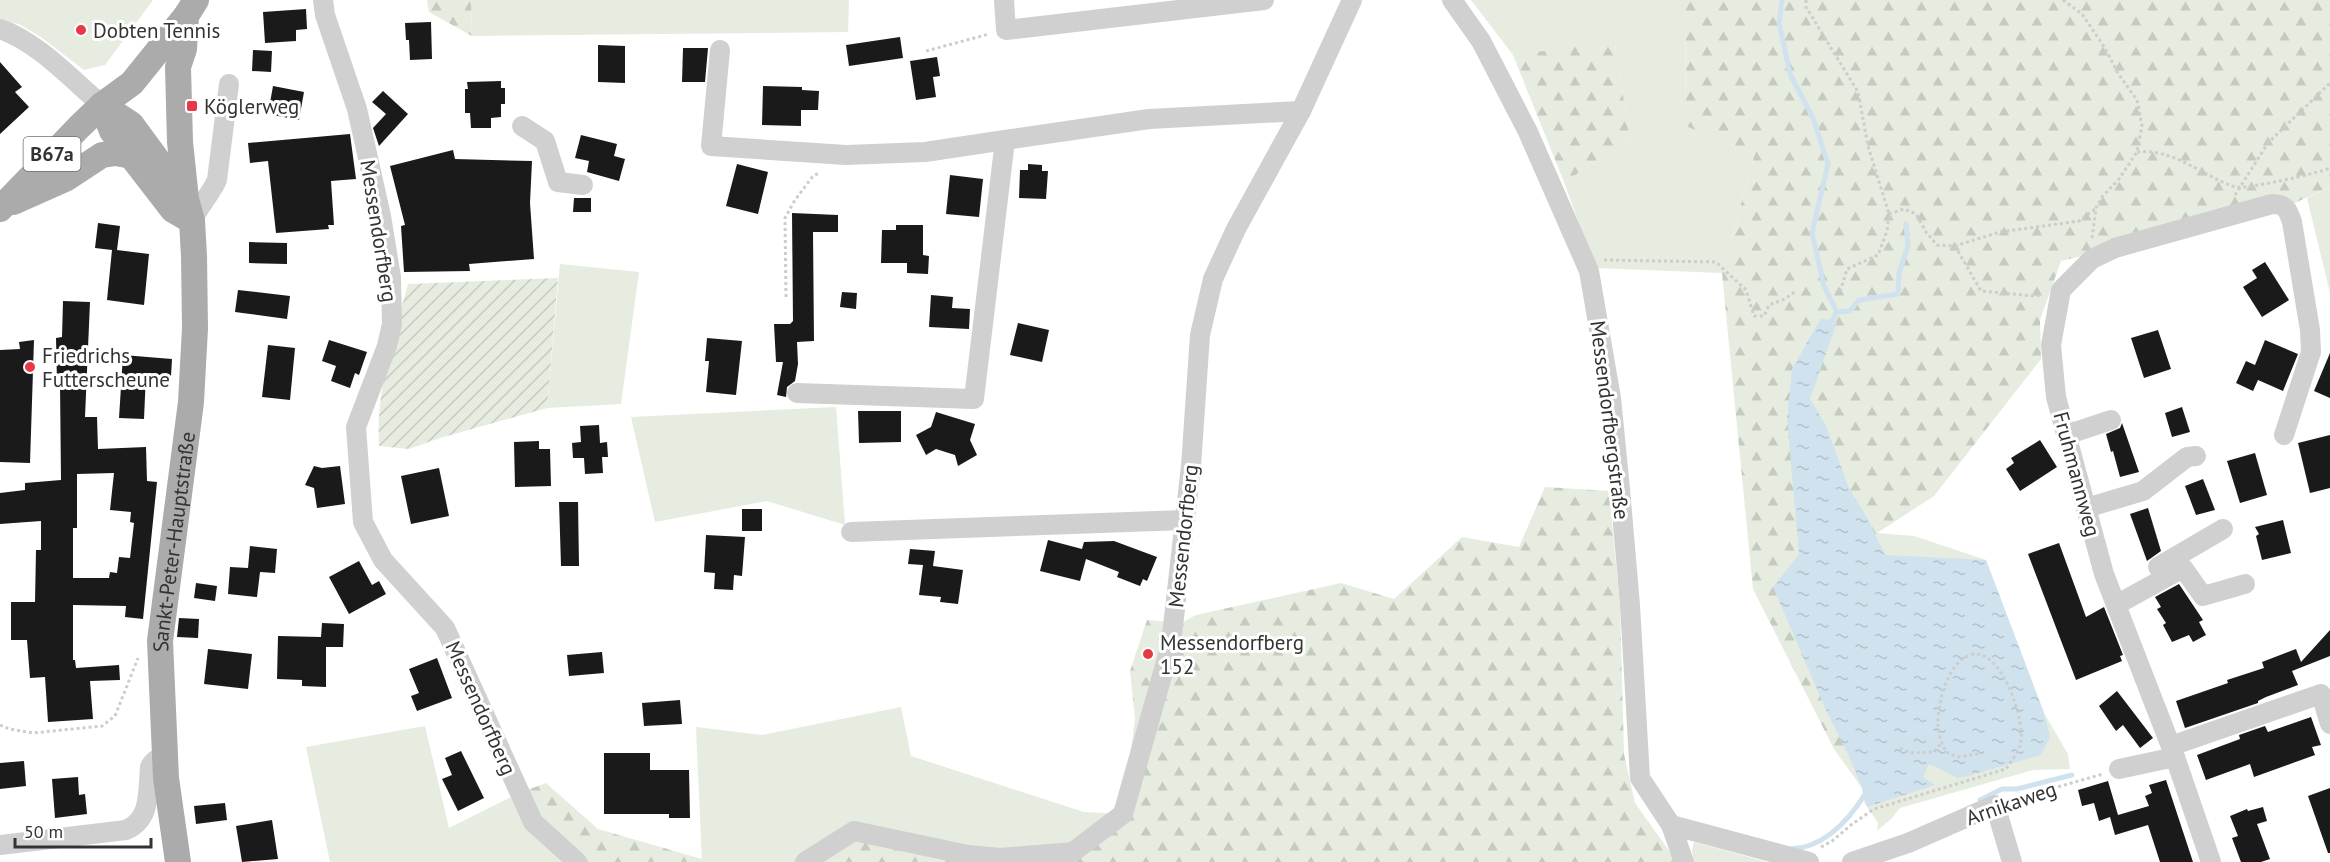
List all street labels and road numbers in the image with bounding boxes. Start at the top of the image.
road number: B67a [23,137,80,171]
street label: Messendorfberg [354,158,404,304]
street label: Messendorfbergstraße [1584,319,1636,521]
street label: Fruhmannweg [2047,409,2107,539]
street label: Sankt-Peter-Hauptstraße [147,430,201,653]
street label: Messendorfberg [1162,463,1204,609]
street label: Messendorfberg [439,637,523,779]
street label: Arnikaweg [1962,775,2060,831]

